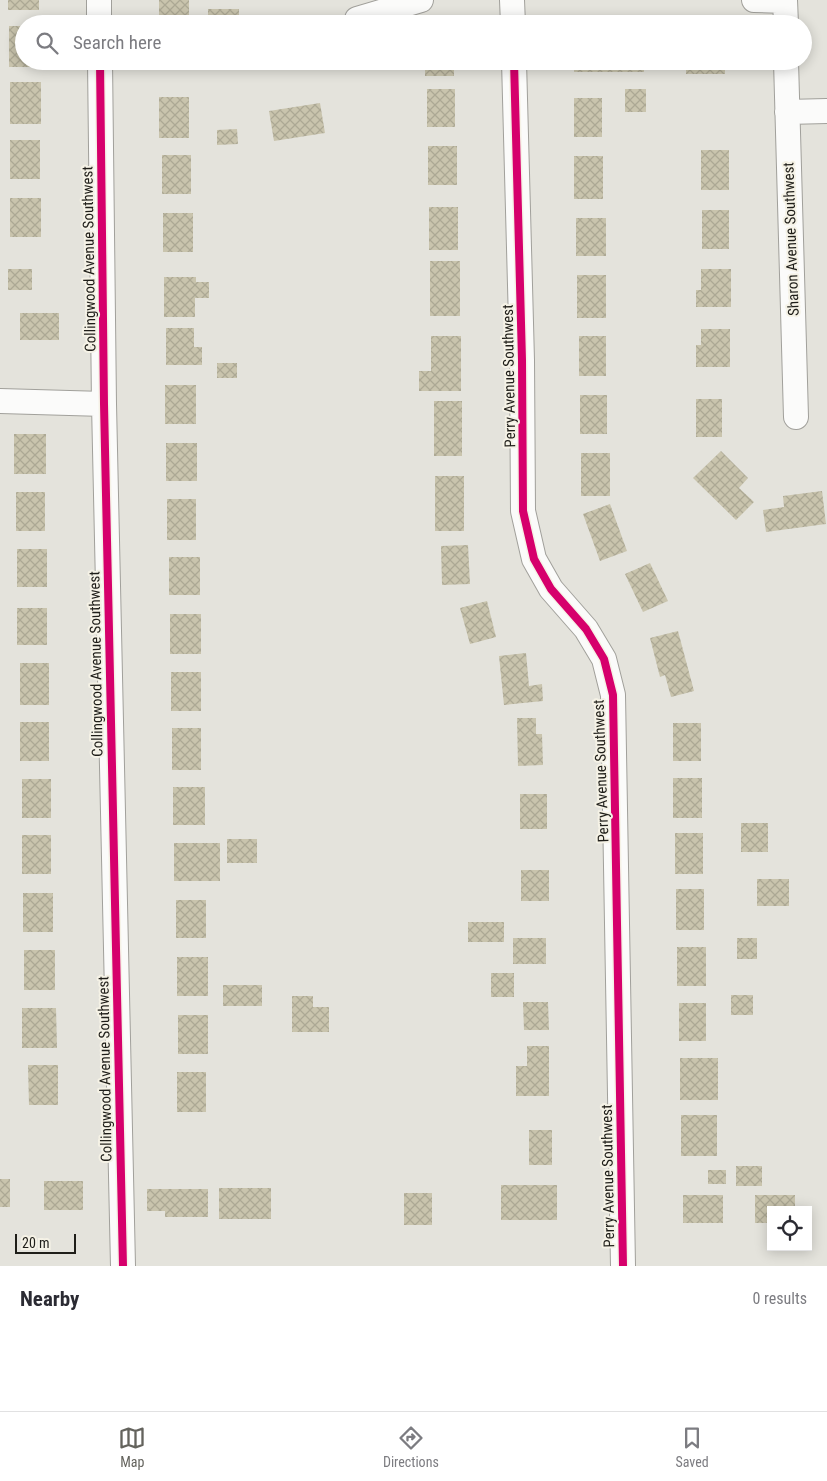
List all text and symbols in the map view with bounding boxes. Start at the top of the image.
search box [15,15,812,70]
icon: search [33,29,61,57]
text: Search here [73,31,161,54]
street label: Sharon Avenue Southwest [779,162,803,316]
street label: Collingwood Avenue Southwest [78,166,100,352]
street label: Perry Avenue Southwest [499,304,519,448]
street label: Collingwood Avenue Southwest [85,571,107,757]
street label: Perry Avenue Southwest [590,699,612,843]
street label: Collingwood Avenue Southwest [94,976,116,1162]
street label: Perry Avenue Southwest [598,1104,618,1248]
map controls [767,1206,812,1251]
button: locate [767,1206,812,1251]
scale bar [15,1231,76,1254]
text: 20 m [22,1235,50,1251]
text: Nearby [20,1287,79,1311]
text: 0 results [752,1289,807,1308]
tab: Map [118,1424,146,1470]
tab: Directions [383,1424,439,1470]
tab: Saved [675,1424,709,1470]

